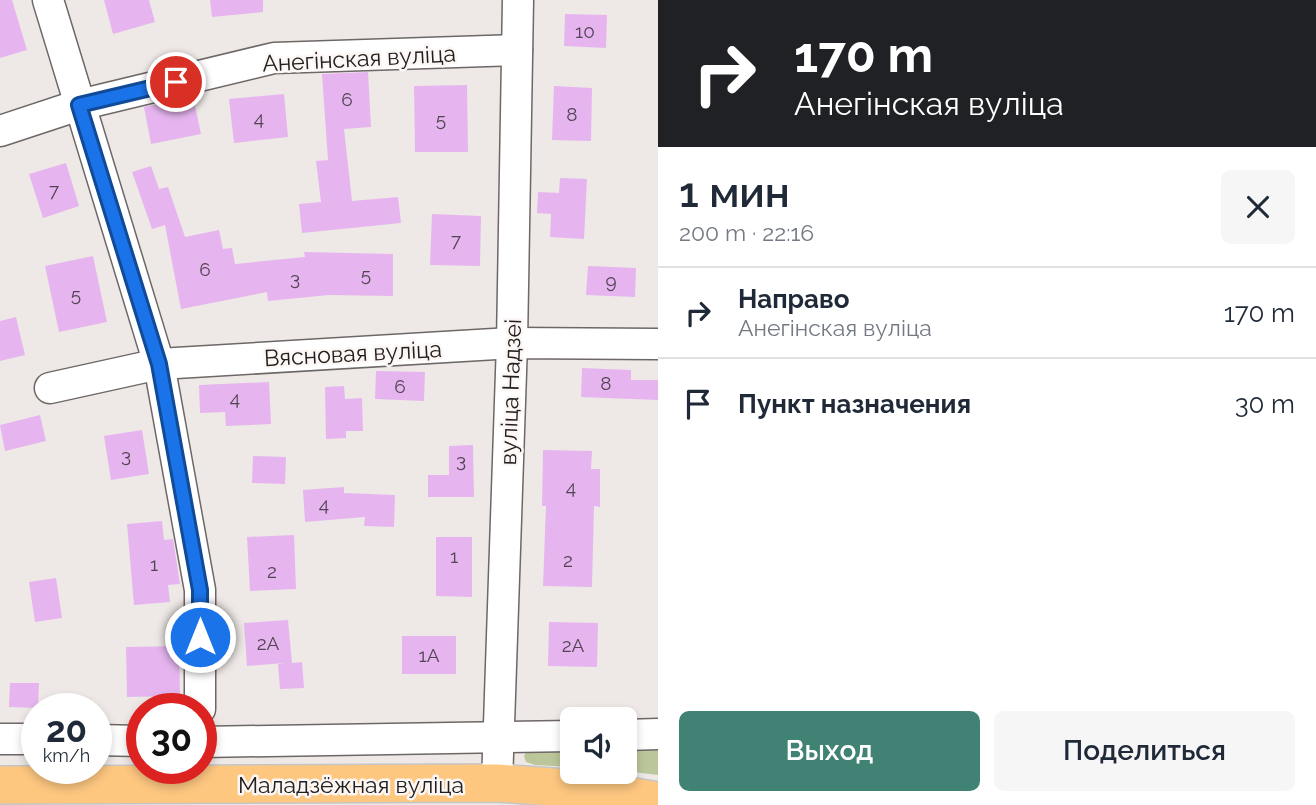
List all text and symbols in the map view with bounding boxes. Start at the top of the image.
house number: 10 [575,20,595,42]
text: 170 m [794,26,933,83]
icon: right [679,28,770,119]
street label: Анегінская вуліца [262,39,456,77]
pin [146,52,206,112]
icon: arrive [157,63,195,101]
text: Анегінская вуліца [794,85,1064,122]
house number: 6 [341,88,353,110]
house number: 8 [566,103,578,125]
house number: 4 [254,107,264,129]
house number: 5 [436,108,446,130]
text: 1 мин [679,168,790,217]
button: close [1221,170,1295,244]
house number: 7 [49,179,59,201]
text: 200 m · 22:16 [679,219,814,246]
house number: 7 [451,229,461,251]
house number: 6 [199,258,211,280]
house number: 5 [361,263,371,285]
house number: 3 [290,267,300,289]
house number: 9 [605,270,617,292]
house number: 5 [71,283,81,305]
text: Направо [738,284,849,314]
icon: right [679,294,717,332]
text: 170 m [1224,298,1295,328]
text: Анегінская вуліца [738,314,932,341]
street label: вуліца Надзеі [494,318,526,466]
street label: Вясновая вуліца [263,335,443,371]
house number: 8 [600,372,612,394]
house number: 6 [394,375,406,397]
icon: arrive [679,385,717,423]
house number: 4 [230,387,240,409]
text: Пункт назначения [738,389,971,419]
text: 30 m [1235,389,1295,419]
house number: 3 [121,444,131,466]
house number: 3 [456,449,466,471]
house number: 4 [566,476,576,498]
house number: 4 [319,493,329,515]
house number: 1 [450,545,458,567]
house number: 2 [563,549,573,571]
house number: 1 [150,553,158,575]
house number: 2 [267,560,277,582]
position arrow [163,600,237,674]
house number: 2А [257,632,280,654]
house number: 2А [562,634,585,656]
house number: 1А [419,644,440,666]
speed limit sign: 30 [126,693,217,784]
map controls [560,707,637,784]
button: sound [560,707,637,784]
text: 20 [46,709,87,750]
button: Выход [679,711,980,791]
button: Поделиться [994,711,1295,791]
text: km/h [43,745,90,766]
street label: Маладзёжная вуліца [238,771,464,798]

